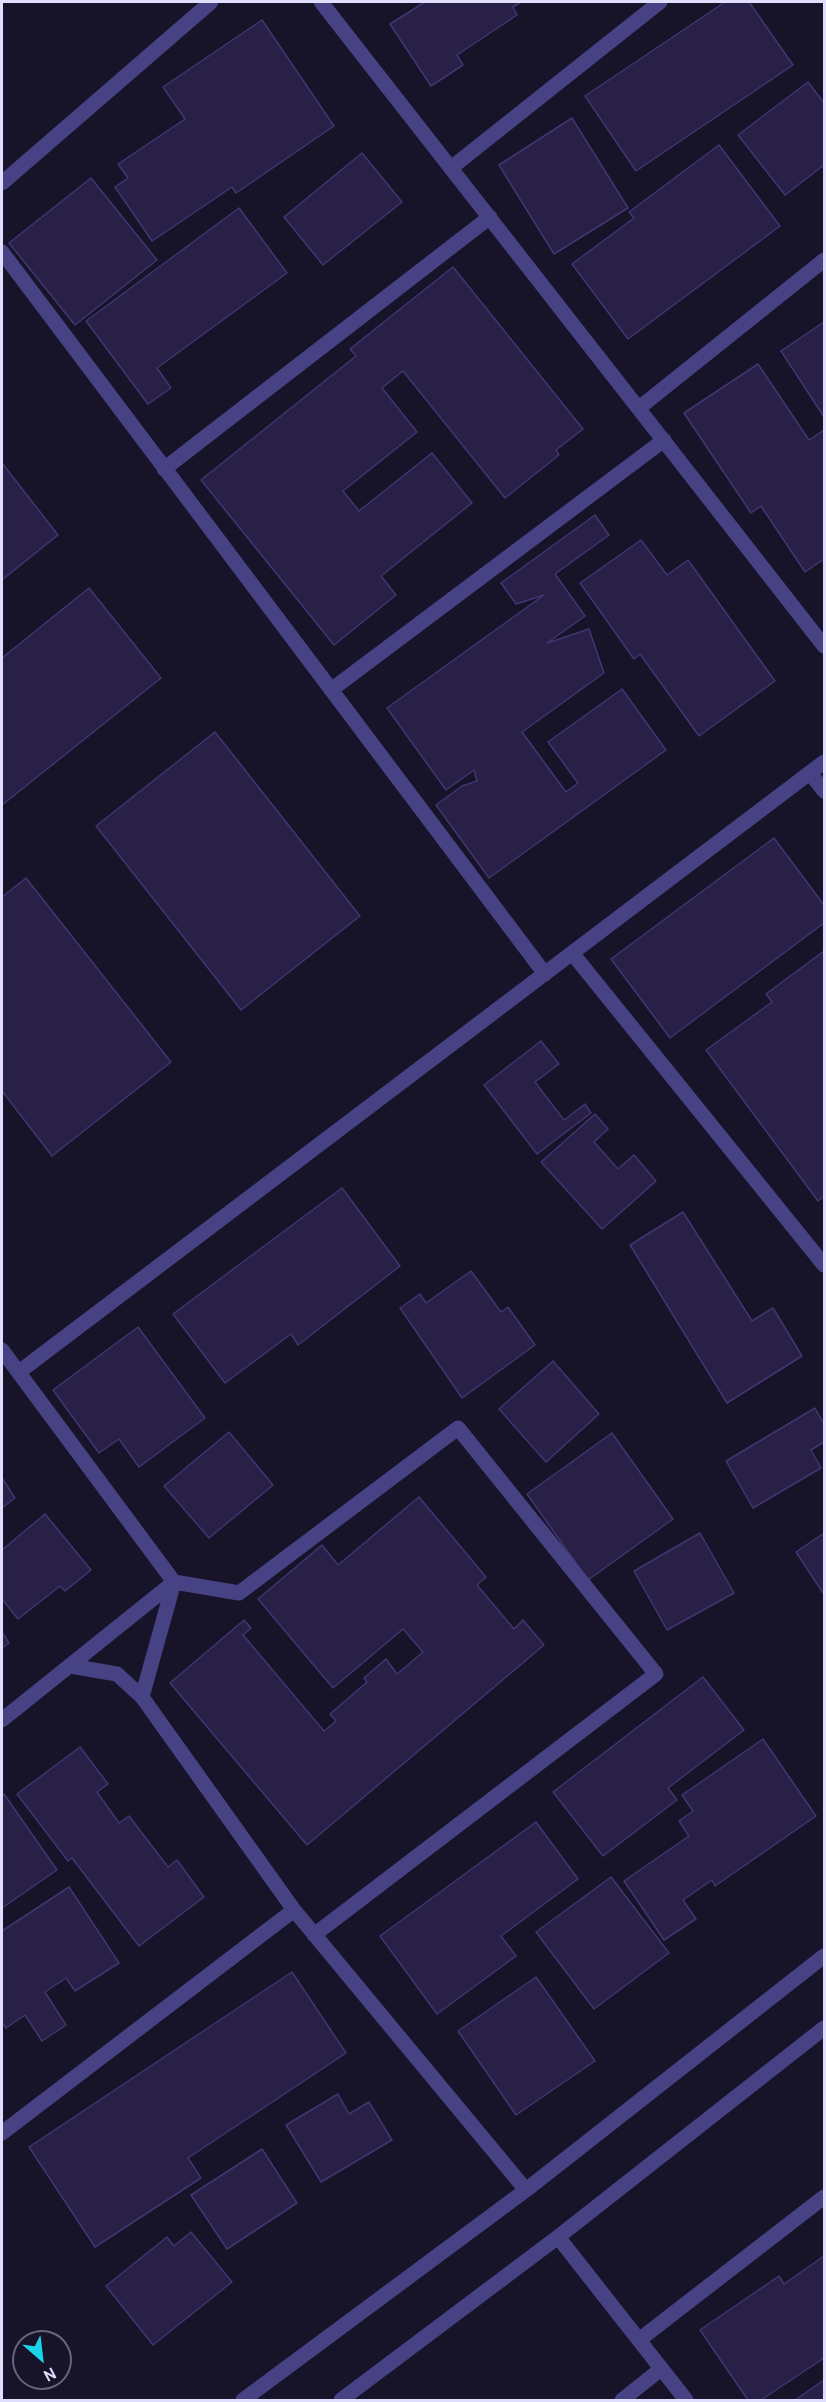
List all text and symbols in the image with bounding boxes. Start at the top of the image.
north arrow [12,2330,72,2390]
text: N [40,2364,59,2386]

